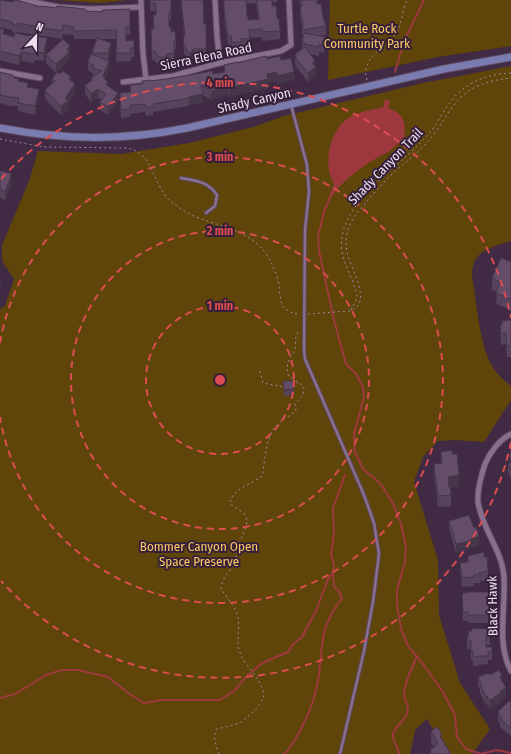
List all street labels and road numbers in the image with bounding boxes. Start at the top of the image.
street label: Sierra Elena Road [159,39,253,74]
street label: Shady Canyon [216,85,292,116]
street label: Shady Canyon Trail [345,125,426,208]
street label: Black Hawk [484,575,501,636]

